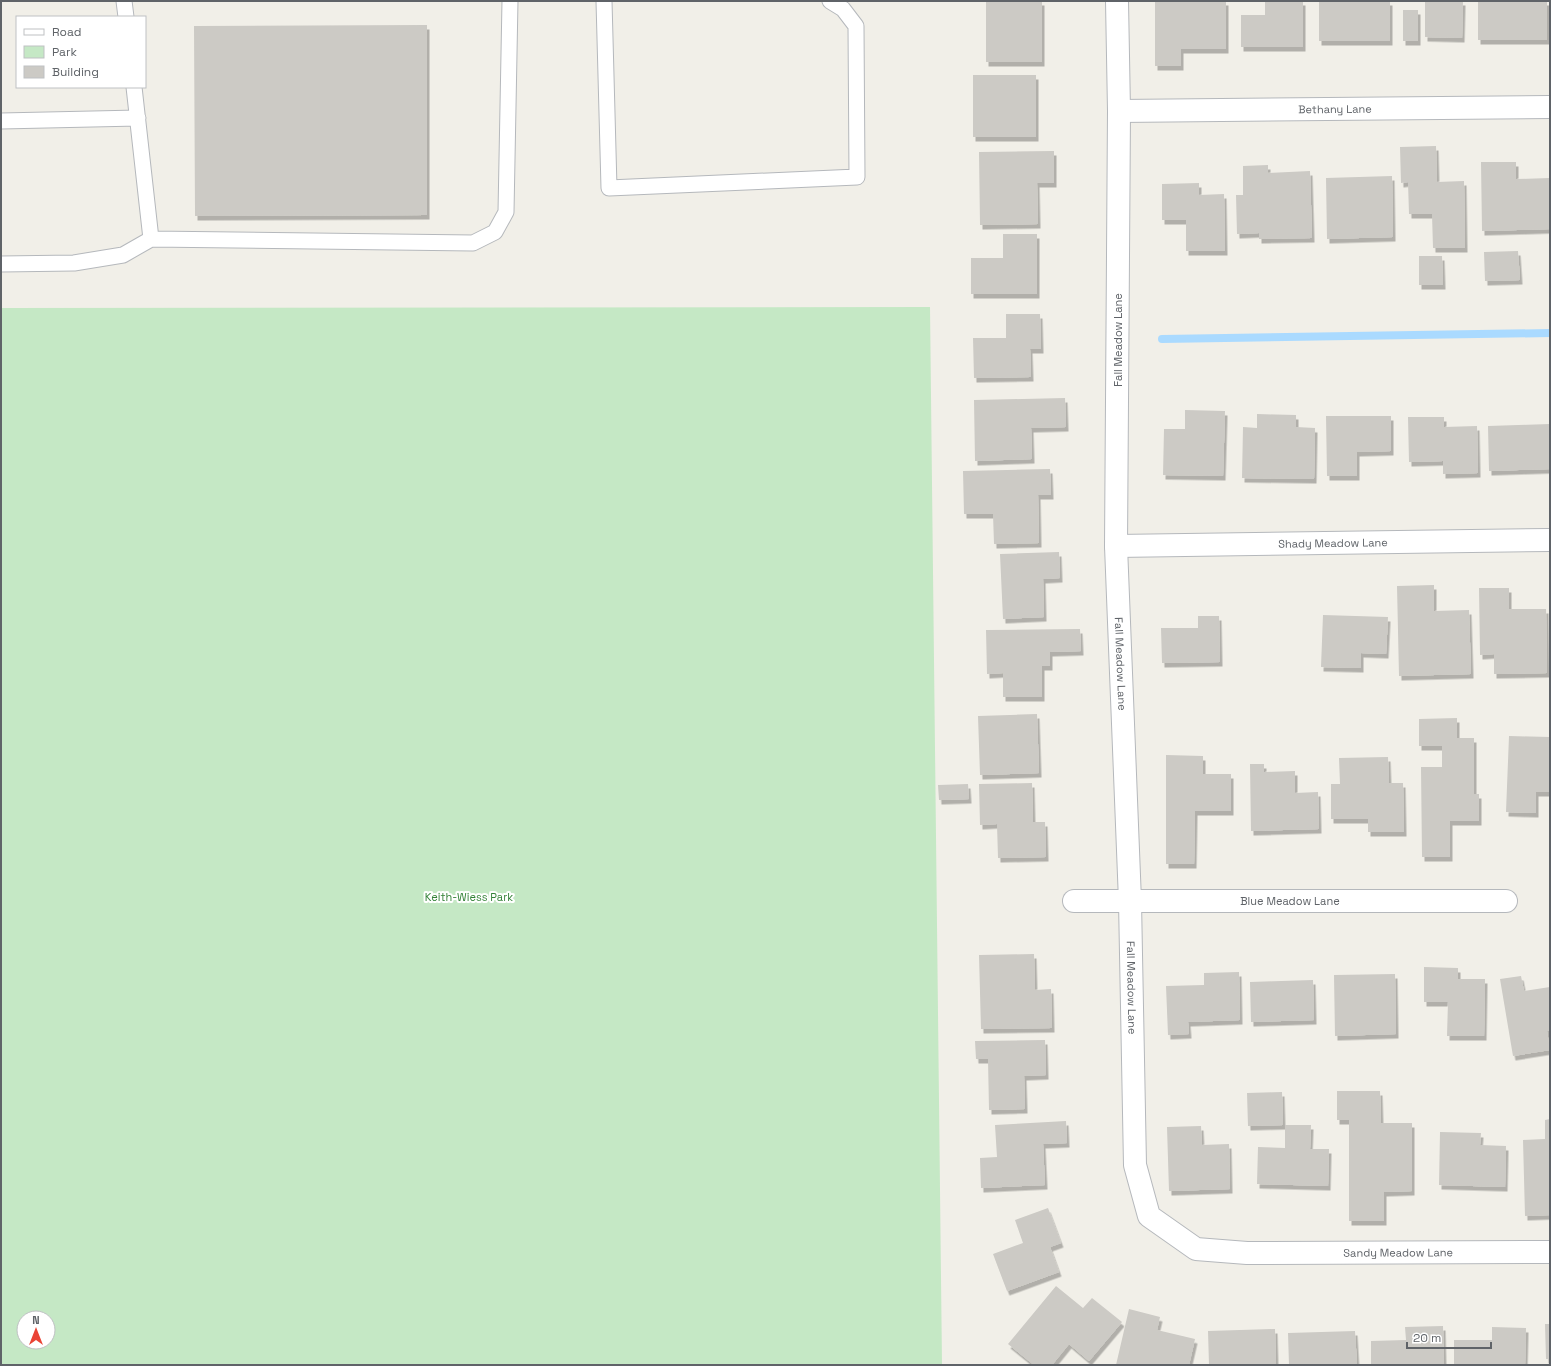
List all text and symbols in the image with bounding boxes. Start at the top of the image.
legend [16,16,146,88]
text: Road [52,24,81,40]
text: Park [52,44,77,60]
text: Building [52,64,99,80]
street label: Bethany Lane [1298,102,1372,116]
street label: Fall Meadow Lane [1111,293,1125,387]
street label: Shady Meadow Lane [1278,535,1388,551]
street label: Fall Meadow Lane [1112,617,1129,711]
park label: Keith-Wiess Park [425,890,513,904]
street label: Blue Meadow Lane [1240,894,1340,908]
street label: Fall Meadow Lane [1124,941,1140,1035]
street label: Sandy Meadow Lane [1343,1245,1453,1260]
north arrow [16,1310,56,1350]
text: N [32,1313,40,1327]
scale bar [1407,1324,1491,1350]
text: 20 m [1413,1330,1441,1346]

